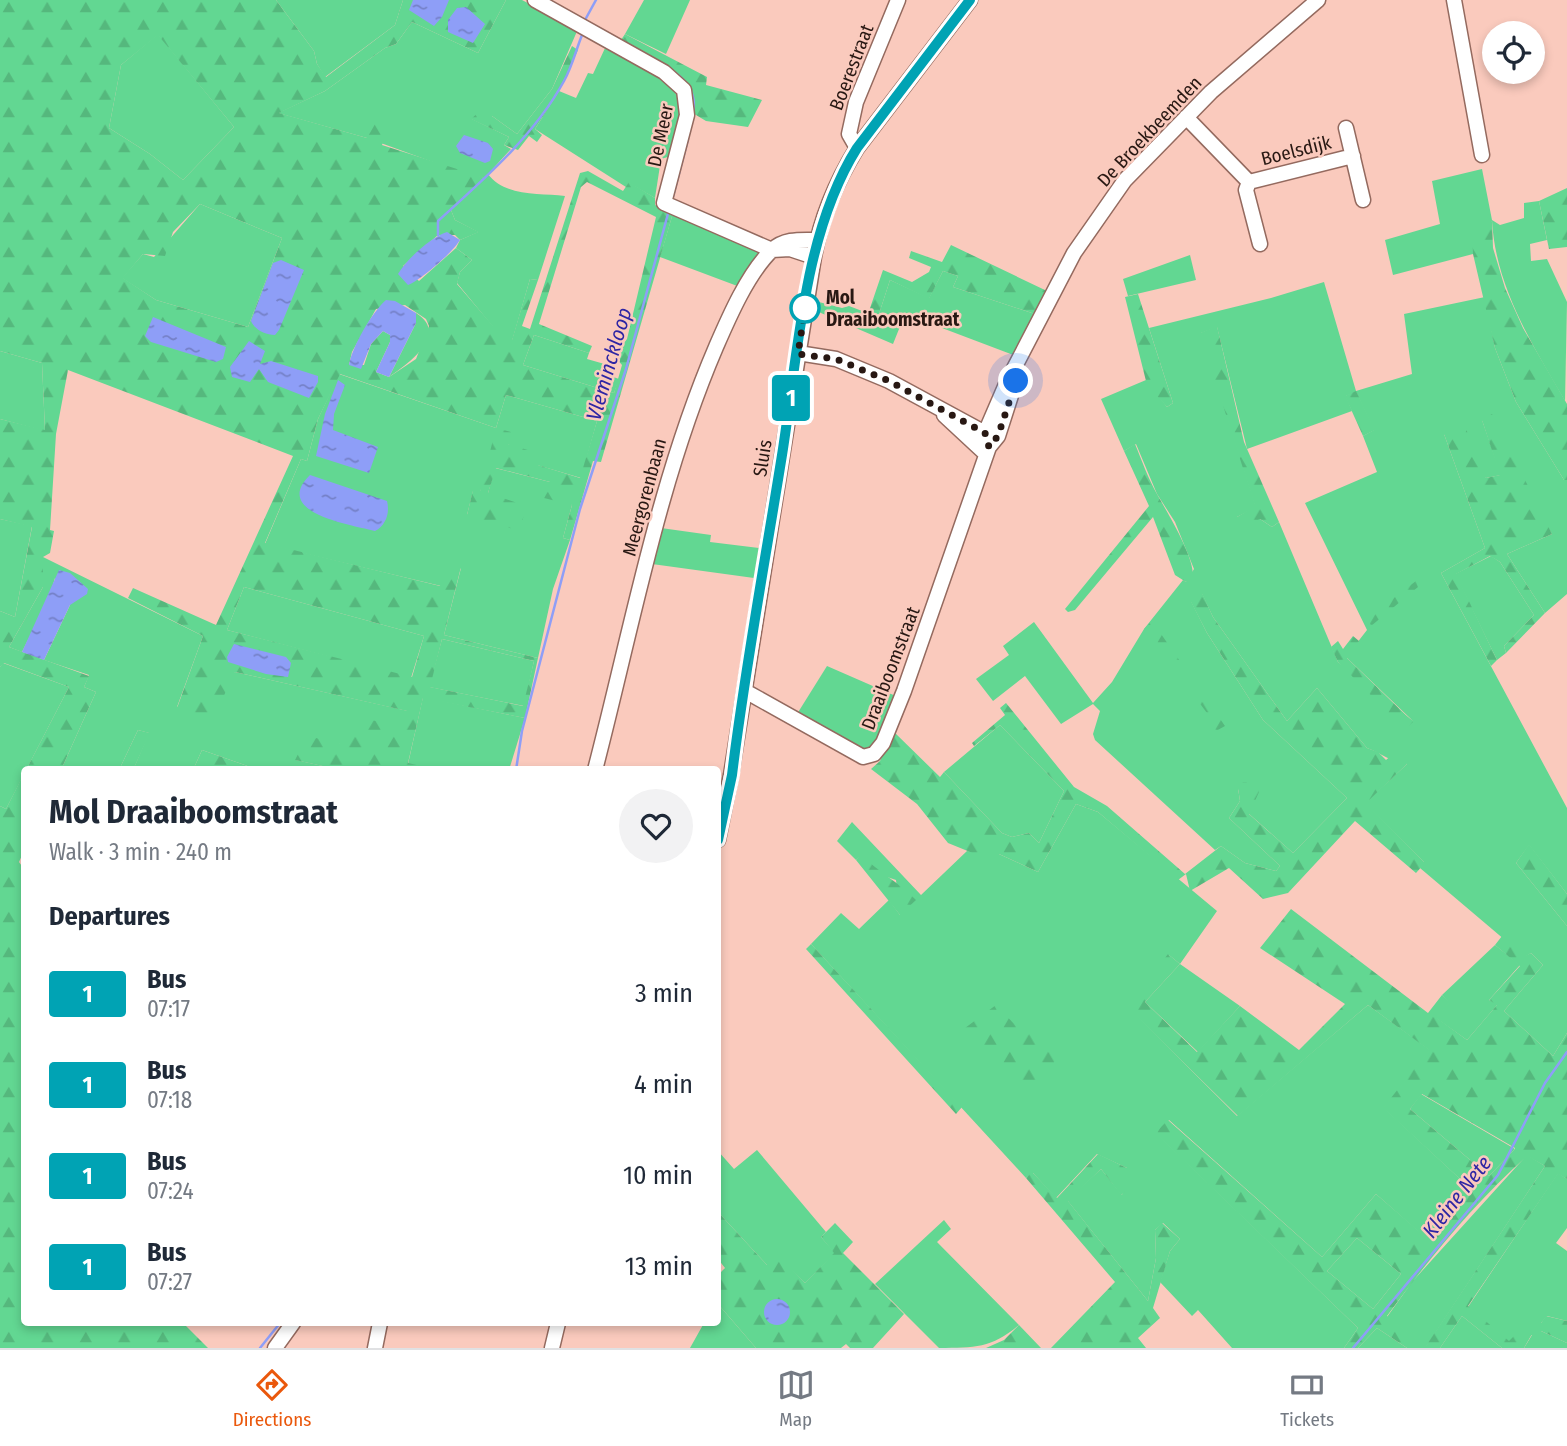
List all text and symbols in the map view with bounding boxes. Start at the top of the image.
street label: Boerestraat [825,20,879,113]
map controls [1482,21,1545,84]
button: locate [1482,21,1545,84]
street label: De Broekbeemden [1092,71,1206,191]
street label: De Meer [643,101,678,169]
street label: Boelsdijk [1259,131,1334,170]
place label: Mol Draaiboomstraat [826,286,960,331]
marker: Mol Draaiboomstraat [790,293,820,323]
water label: Vleminckloop [581,305,637,423]
your location [998,363,1033,398]
line badge: 1 [768,375,814,421]
text: 1 [786,384,796,412]
street label: Meergorenbaan [618,436,671,559]
street label: Sluis [748,438,777,478]
street label: Draaiboomstraat [856,603,925,733]
button: heart [619,789,693,863]
text: Mol Draaiboomstraat [49,792,338,832]
text: Walk · 3 min · 240 m [49,838,232,866]
text: Departures [49,901,170,932]
text: Bus [147,964,186,995]
text: 3 min [635,978,693,1009]
text: 1 [82,980,93,1008]
text: 07:17 [147,995,190,1023]
text: Bus [147,1055,186,1086]
text: 4 min [634,1069,693,1100]
text: 1 [82,1071,93,1099]
text: 07:18 [147,1086,192,1114]
text: Bus [147,1146,186,1177]
water label: Kleine Nete [1417,1151,1497,1243]
text: 10 min [623,1160,693,1191]
text: 1 [82,1162,93,1190]
text: 07:24 [147,1177,194,1205]
text: Bus [147,1237,186,1268]
text: 13 min [625,1251,693,1282]
text: 1 [82,1253,93,1281]
text: 07:27 [147,1268,192,1296]
tab: Directions [233,1366,311,1431]
tab: Map [777,1366,815,1431]
tab: Tickets [1280,1366,1334,1431]

